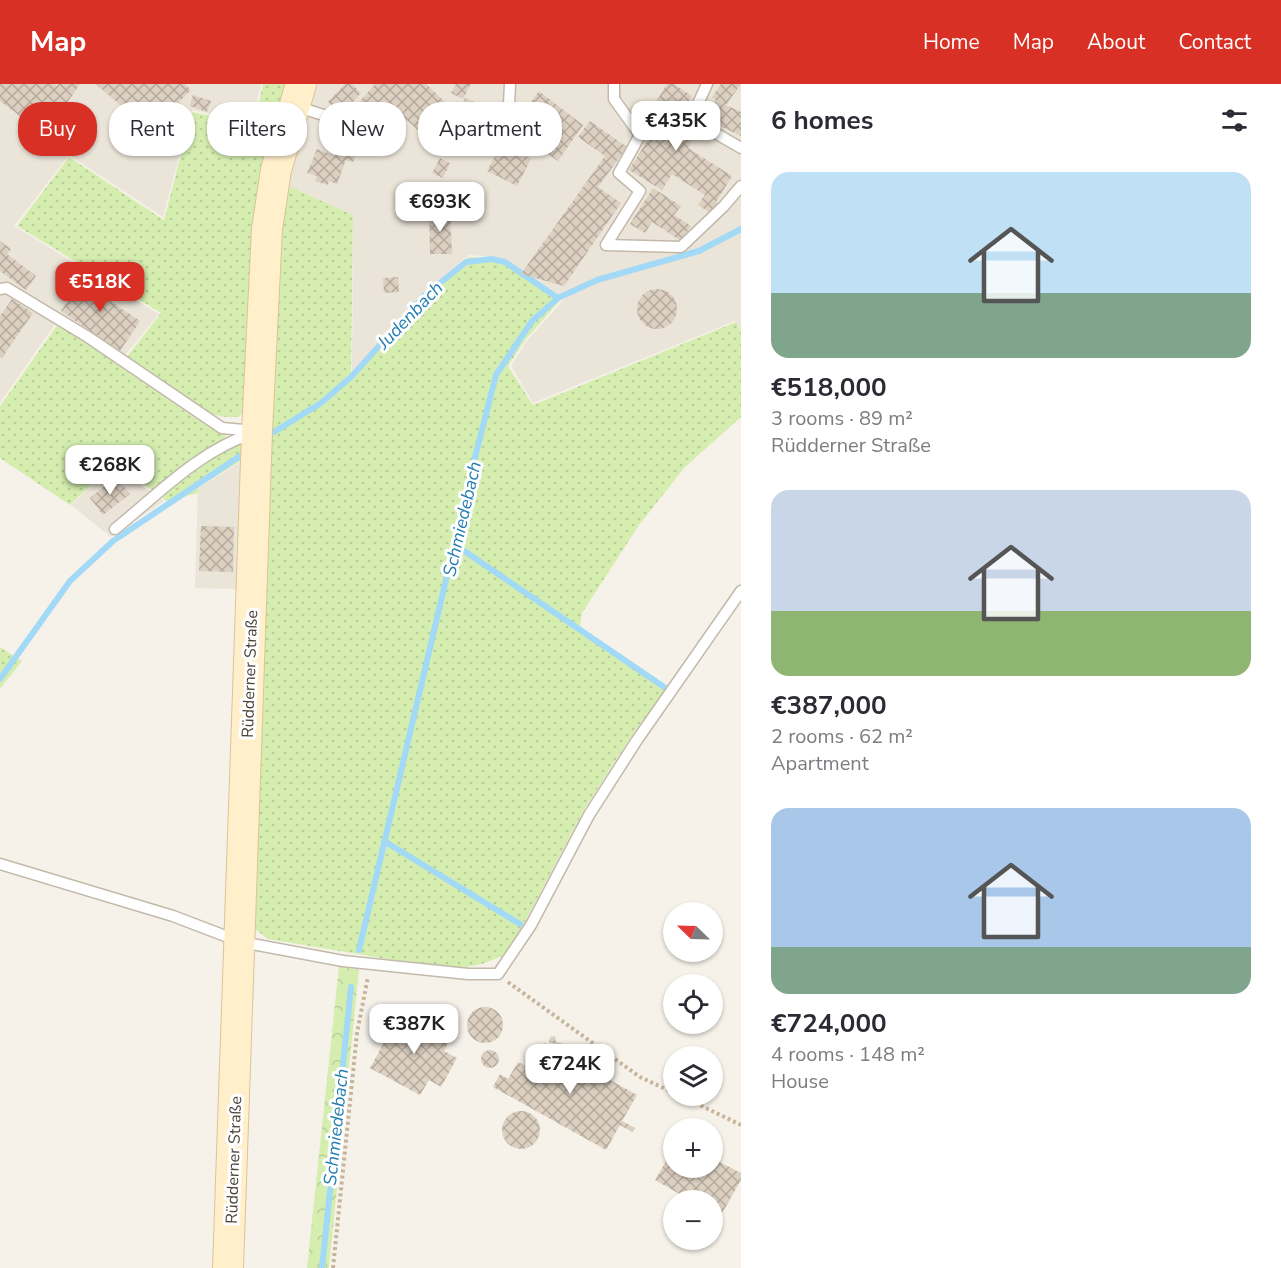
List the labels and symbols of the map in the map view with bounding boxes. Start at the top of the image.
pin: €435K [634,101,718,152]
pin: €693K [398,182,482,233]
pin: €518K [58,262,142,313]
water label: Judenbach [371,276,448,355]
pin: €268K [68,445,152,496]
water label: Schmiedebach [437,459,487,579]
street label: Rüdderner Straße [237,610,263,738]
north arrow [663,902,723,962]
pin: €387K [372,1004,456,1055]
pin: €724K [528,1044,612,1095]
water label: Schmiedebach [318,1067,354,1187]
street label: Rüdderner Straße [221,1096,247,1224]

